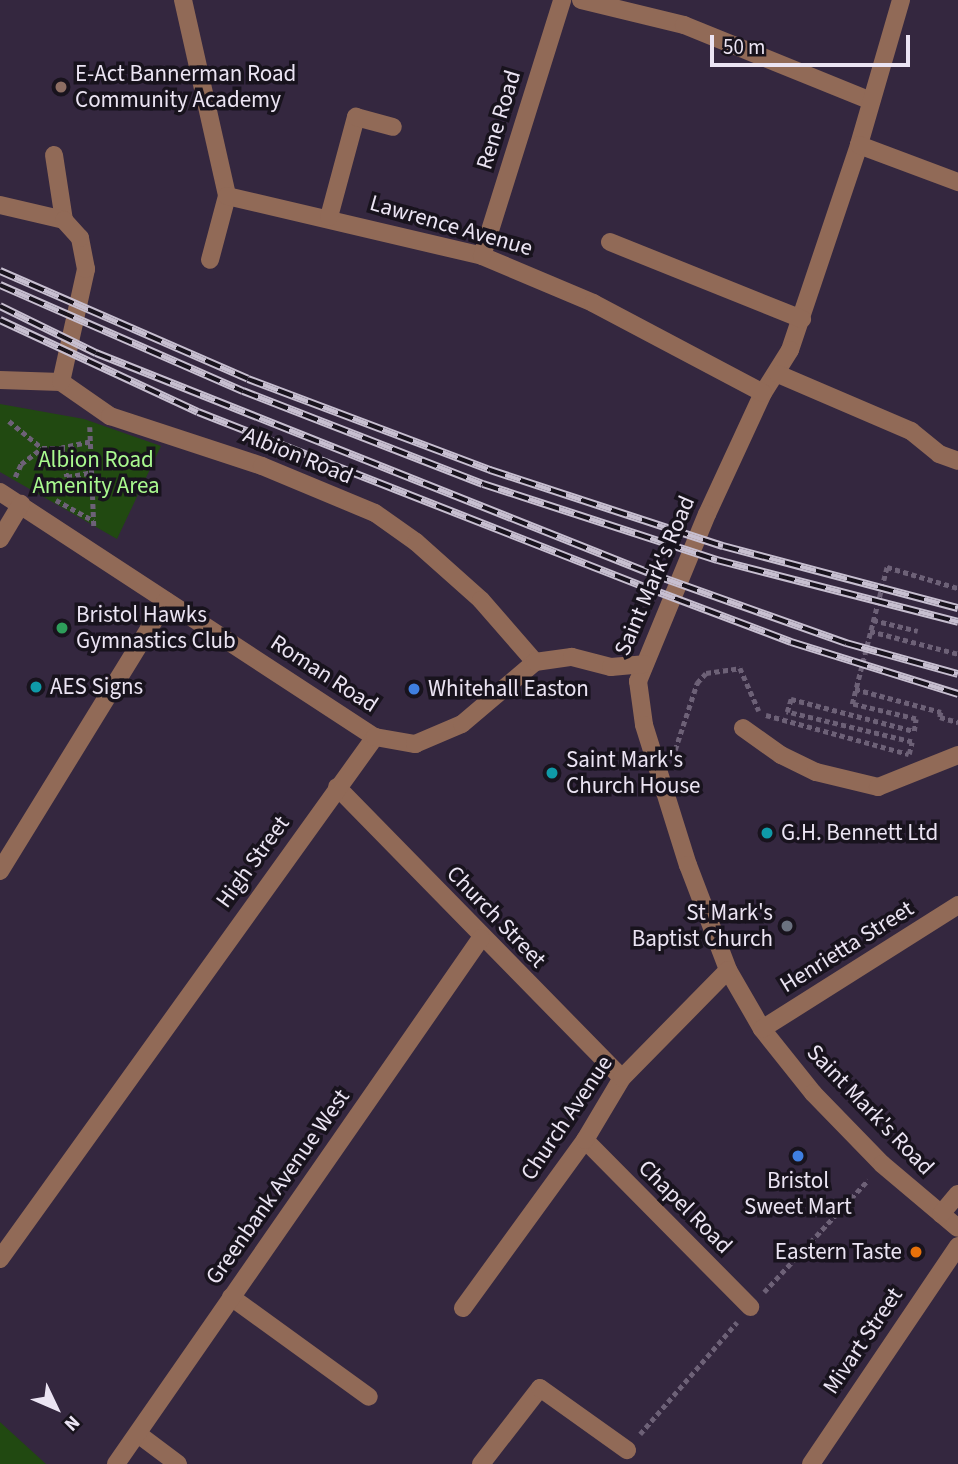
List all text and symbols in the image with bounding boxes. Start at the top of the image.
scale bar [713,21,912,65]
text: 50 m [723,32,765,62]
place label: E-Act Bannerman Road Community Academy [75,60,296,114]
street label: Rene Road [471,67,527,173]
marker: E-Act Bannerman Road Community Academy [53,79,69,95]
street label: Lawrence Avenue [366,190,536,262]
street label: Albion Road [239,422,357,490]
park label: Albion Road Amenity Area [32,446,160,500]
street label: Saint Mark's Road [609,492,701,660]
place label: Bristol Hawks Gymnastics Club [76,601,236,655]
marker: Bristol Hawks Gymnastics Club [54,620,70,636]
street label: Roman Road [265,629,383,719]
place label: AES Signs [50,673,143,701]
place label: Whitehall Easton [428,675,589,703]
marker: AES Signs [28,679,44,695]
marker: Whitehall Easton [406,681,422,697]
place label: Saint Mark's Church House [566,746,701,800]
marker: Saint Mark's Church House [544,765,560,781]
street label: High Street [210,811,296,913]
place label: G.H. Bennett Ltd [781,819,938,847]
marker: G.H. Bennett Ltd [759,825,775,841]
street label: Church Street [441,860,551,974]
street label: Henrietta Street [775,895,919,999]
place label: St Mark's Baptist Church [632,899,773,953]
marker: St Mark's Baptist Church [779,918,795,934]
street label: Saint Mark's Road [801,1039,939,1181]
street label: Church Avenue [515,1050,619,1186]
street label: Greenbank Avenue West [200,1084,356,1290]
marker: Bristol Sweet Mart [790,1148,806,1164]
street label: Chapel Road [632,1154,738,1260]
place label: Bristol Sweet Mart [744,1167,852,1221]
place label: Eastern Taste [775,1238,902,1266]
marker: Eastern Taste [908,1244,924,1260]
street label: Mivart Street [817,1283,909,1399]
north arrow [21,1373,91,1443]
text: N [57,1409,86,1437]

